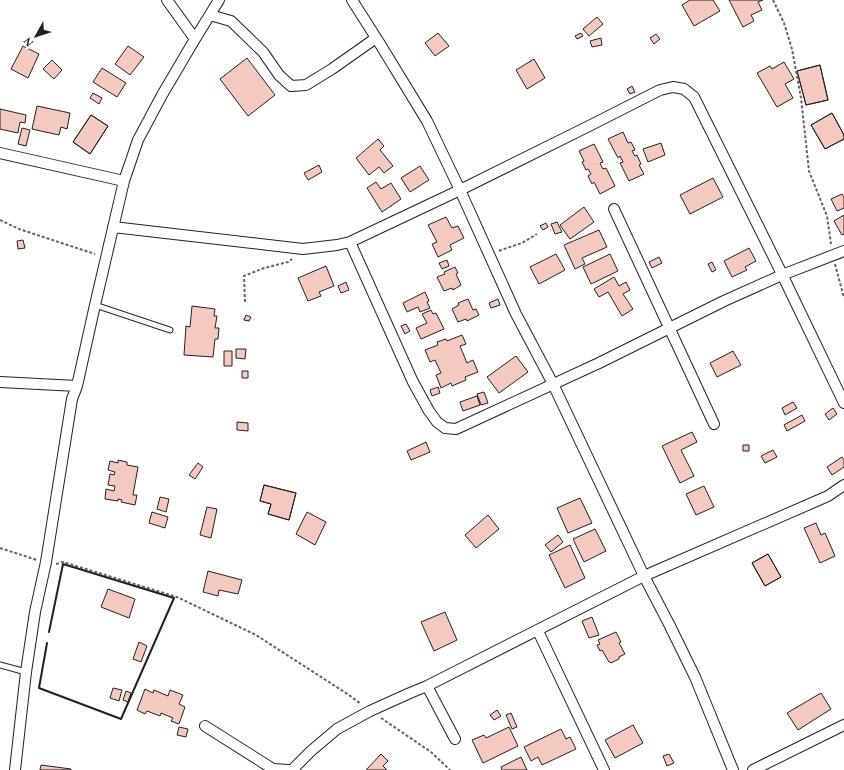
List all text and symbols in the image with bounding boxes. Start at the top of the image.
north arrow [16,16,56,56]
text: N [21,35,35,49]

